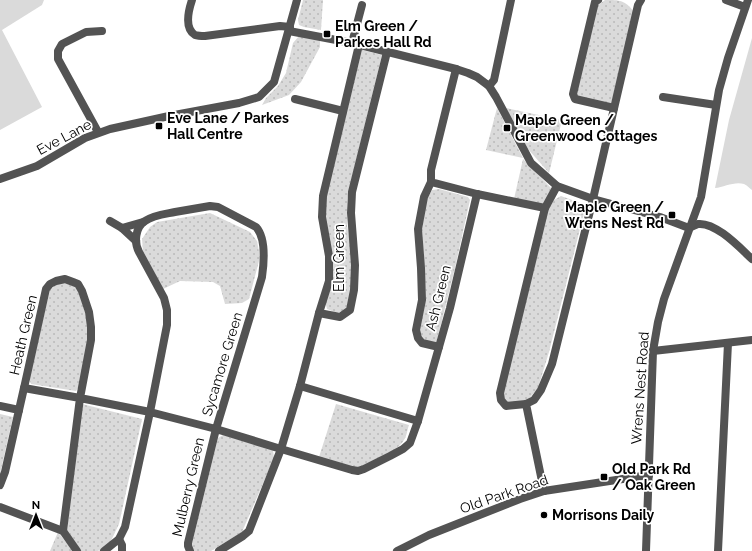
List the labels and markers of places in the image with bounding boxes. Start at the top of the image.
place label: Elm Green / Parkes Hall Rd [335,18,432,50]
marker: Elm Green / Parkes Hall Rd [322,29,332,39]
place label: Eve Lane / Parkes Hall Centre [167,110,289,142]
place label: Maple Green / Greenwood Cottages [515,112,657,144]
marker: Eve Lane / Parkes Hall Centre [154,121,164,131]
marker: Maple Green / Greenwood Cottages [502,123,512,133]
place label: Maple Green / Wrens Nest Rd [565,199,664,231]
marker: Maple Green / Wrens Nest Rd [667,210,677,220]
place label: Old Park Rd / Oak Green [612,461,696,493]
marker: Old Park Rd / Oak Green [599,472,609,482]
place label: Morrisons Daily [552,507,655,523]
marker: Morrisons Daily [539,510,549,520]

